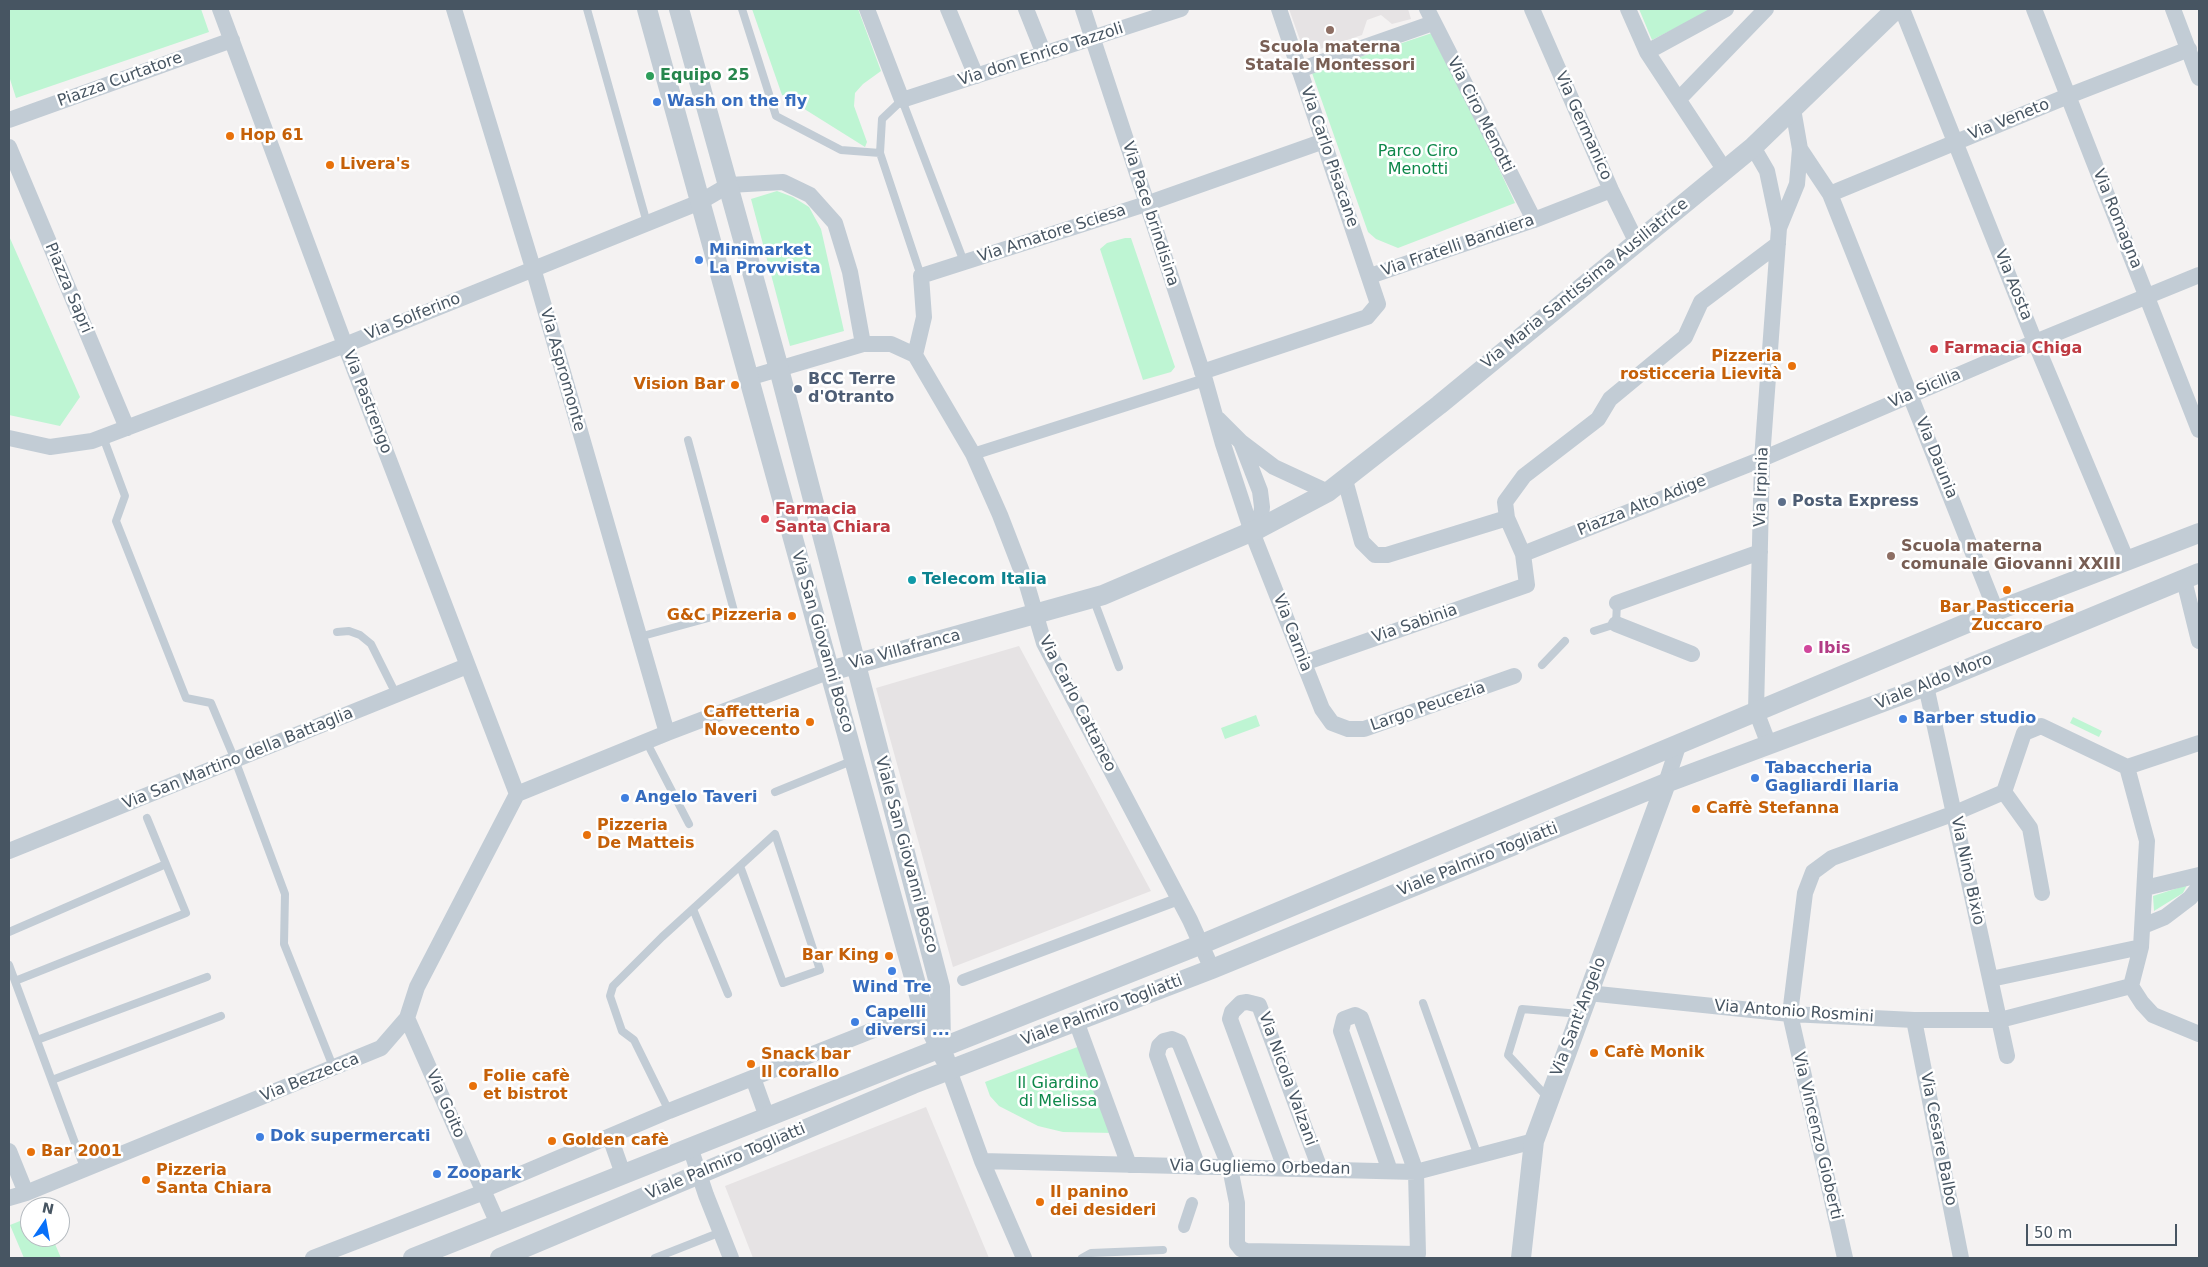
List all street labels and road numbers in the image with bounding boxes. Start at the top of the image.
street label: Via don Enrico Tazzoli [956,19,1126,91]
street label: Piazza Curtatore [55,49,185,111]
street label: Via Ciro Menotti [1443,54,1517,176]
street label: Via Germanico [1550,69,1616,183]
street label: Via Carlo Pisacane [1296,84,1362,230]
street label: Via Veneto [1966,95,2052,145]
street label: Via Pace brindisina [1118,139,1182,289]
street label: Via Romagna [2088,166,2146,272]
street label: Via Maria Santissima Ausiliatrice [1478,195,1692,373]
street label: Via Amatore Sciesa [975,201,1129,267]
street label: Via Fratelli Bandiera [1379,211,1537,281]
street label: Piazza Sapri [40,240,96,336]
street label: Via Aosta [1990,247,2036,323]
street label: Via Solferino [363,289,463,345]
street label: Via Aspromonte [535,306,589,434]
street label: Via Pastrengo [338,347,396,457]
street label: Via Sicilia [1886,365,1964,413]
street label: Via Daunia [1911,414,1961,502]
street label: Via Irpinia [1751,447,1773,527]
street label: Piazza Alto Adige [1575,471,1709,541]
street label: Via San Giovanni Bosco [787,549,857,735]
street label: Via Carnia [1268,591,1316,675]
street label: Via Sabinia [1370,600,1460,648]
street label: Via Villafranca [847,626,963,674]
street label: Via Carlo Cattaneo [1034,633,1120,775]
street label: Viale Aldo Moro [1873,650,1995,714]
street label: Largo Peucezia [1368,678,1488,736]
street label: Via San Martino della Battaglia [120,704,356,814]
street label: Viale San Giovanni Bosco [870,755,942,955]
street label: Via Nino Bixio [1946,815,1988,927]
street label: Viale Palmiro Togliatti [1395,819,1561,901]
street label: Via Sant'Angelo [1547,955,1611,1079]
street label: Viale Palmiro Togliatti [1019,971,1185,1051]
street label: Via Antonio Rosmini [1714,997,1874,1027]
street label: Via Nicola Valzani [1254,1009,1320,1149]
street label: Via Bezzecca [258,1049,362,1107]
street label: Via Vincenzo Gioberti [1788,1050,1846,1222]
street label: Via Goito [421,1067,469,1141]
street label: Via Cesare Balbo [1916,1071,1960,1207]
street label: Viale Palmiro Togliatti [643,1120,809,1204]
street label: Via Gugliemo Orbedan [1169,1157,1351,1179]

